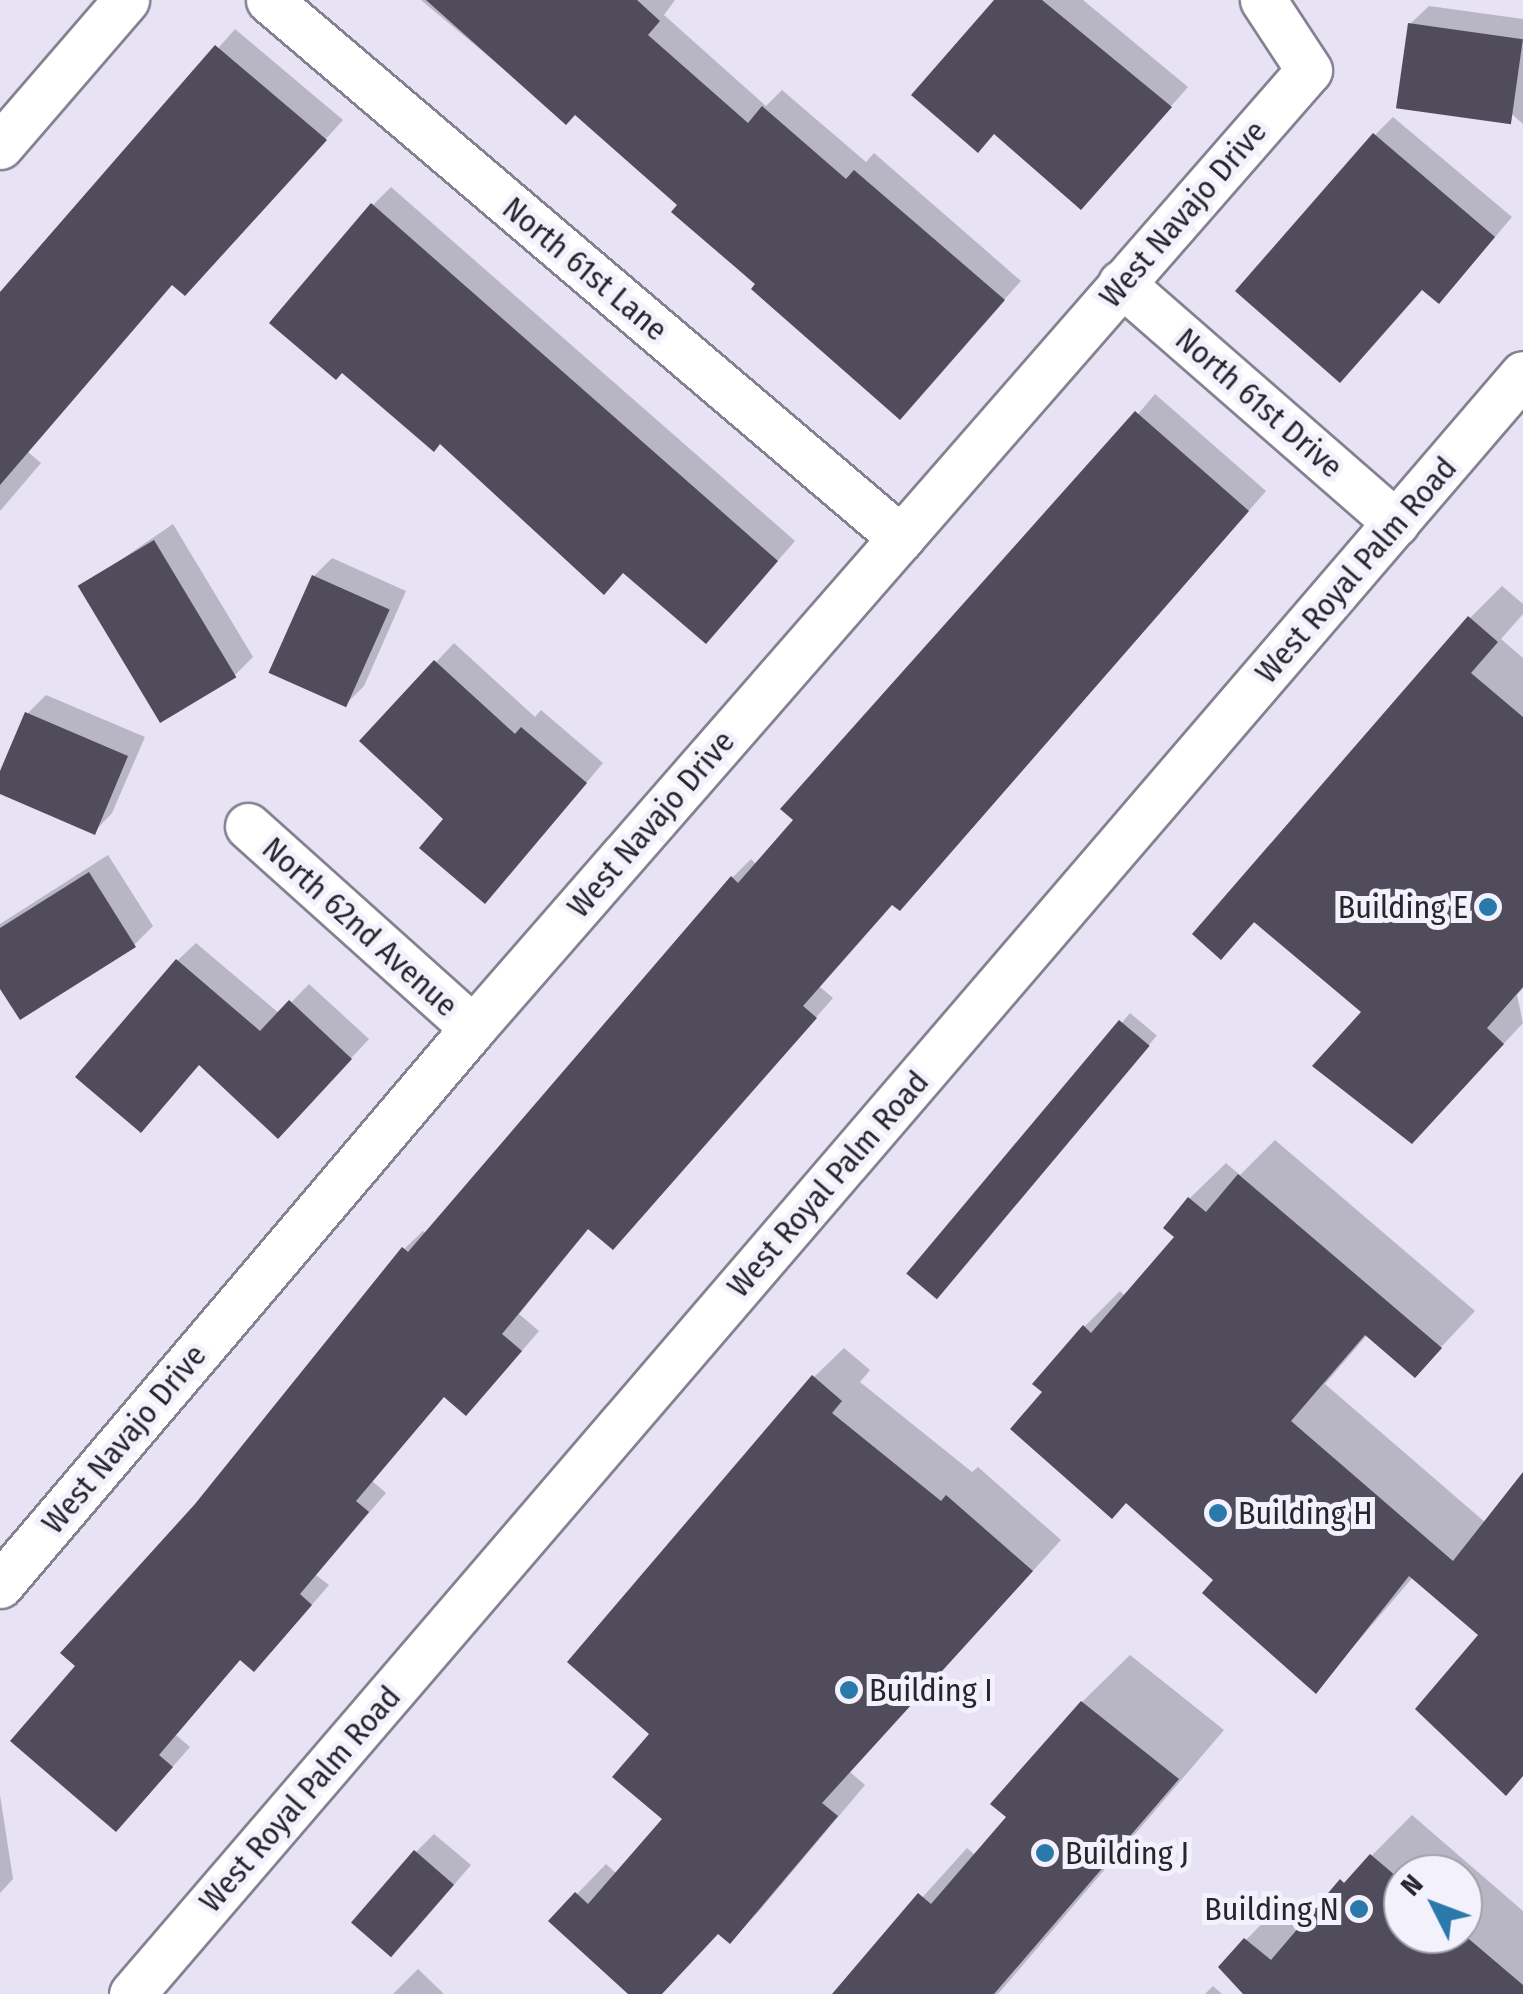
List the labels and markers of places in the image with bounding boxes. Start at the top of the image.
place label: Building E [1338,888,1468,926]
marker: Building E [1477,896,1499,918]
place label: Building H [1238,1494,1373,1532]
marker: Building H [1207,1502,1229,1524]
place label: Building I [869,1671,993,1709]
marker: Building I [838,1679,860,1701]
place label: Building J [1065,1834,1189,1872]
marker: Building J [1034,1842,1056,1864]
place label: Building N [1204,1890,1339,1928]
marker: Building N [1348,1898,1370,1920]

